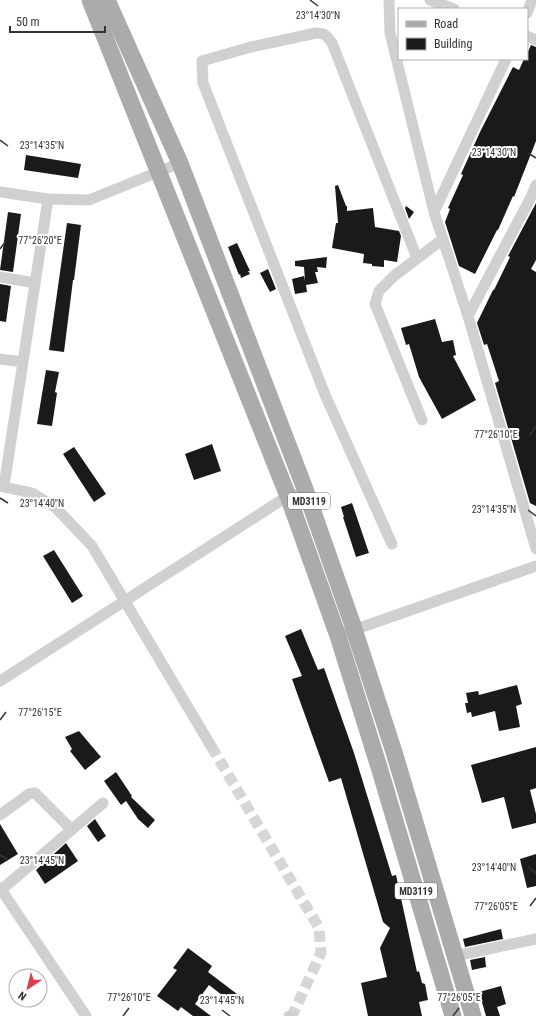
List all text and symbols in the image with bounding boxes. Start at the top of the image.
scale bar [10,8,105,34]
legend [398,8,528,60]
text: 23°14'30"N [296,10,340,21]
text: 50 m [16,15,40,29]
text: Road [434,17,458,31]
text: Building [434,37,472,51]
text: 23°14'35"N [20,140,64,151]
text: 23°14'30"N [472,147,516,158]
text: 77°26'20"E [18,235,62,246]
text: 77°26'10"E [474,429,518,440]
road number: MD3119 [288,493,330,509]
text: 23°14'40"N [20,498,64,509]
text: 23°14'35"N [472,504,516,515]
text: 77°26'15"E [18,707,62,718]
text: 23°14'45"N [20,855,64,866]
text: 23°14'40"N [472,862,516,873]
road number: MD3119 [395,883,437,899]
text: 77°26'05"E [474,901,518,912]
north arrow [8,968,48,1008]
text: N [16,988,29,1003]
text: 77°26'10"E [107,992,151,1003]
text: 77°26'05"E [437,992,481,1003]
text: 23°14'45"N [200,995,244,1006]

